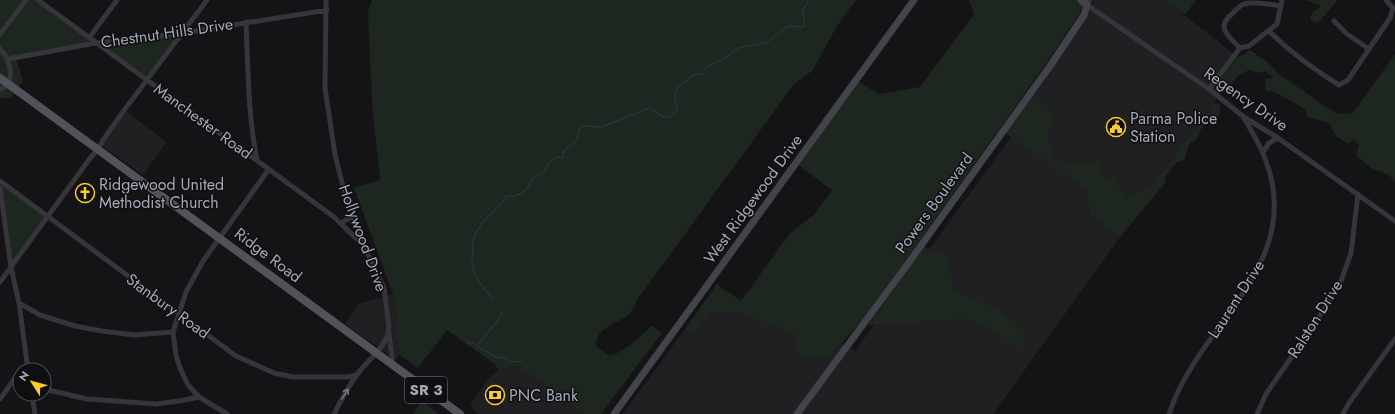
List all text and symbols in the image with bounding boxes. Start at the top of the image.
street label: Chestnut Hills Drive [99,12,235,54]
street label: Regency Drive [1199,61,1293,137]
street label: Manchester Road [149,77,257,165]
place label: Parma Police Station [1130,107,1217,148]
public building icon: Parma Police Station [1105,116,1127,138]
street label: West Ridgewood Drive [698,130,808,268]
street label: Powers Boulevard [890,148,978,258]
place label: Ridgewood United Methodist Church [99,173,224,214]
street label: Hollywood Drive [333,181,393,295]
church icon: Ridgewood United Methodist Church [74,182,96,204]
street label: Ridge Road [230,222,306,288]
street label: Laurent Drive [1202,255,1270,343]
street label: Stanbury Road [121,268,215,344]
street label: Ralston Drive [1282,276,1348,362]
north arrow [12,362,52,402]
text: N [15,368,33,384]
road number: SR 3 [405,377,447,403]
bank icon: PNC Bank [484,384,506,406]
place label: PNC Bank [509,384,579,407]
one-way arrow [341,389,349,400]

